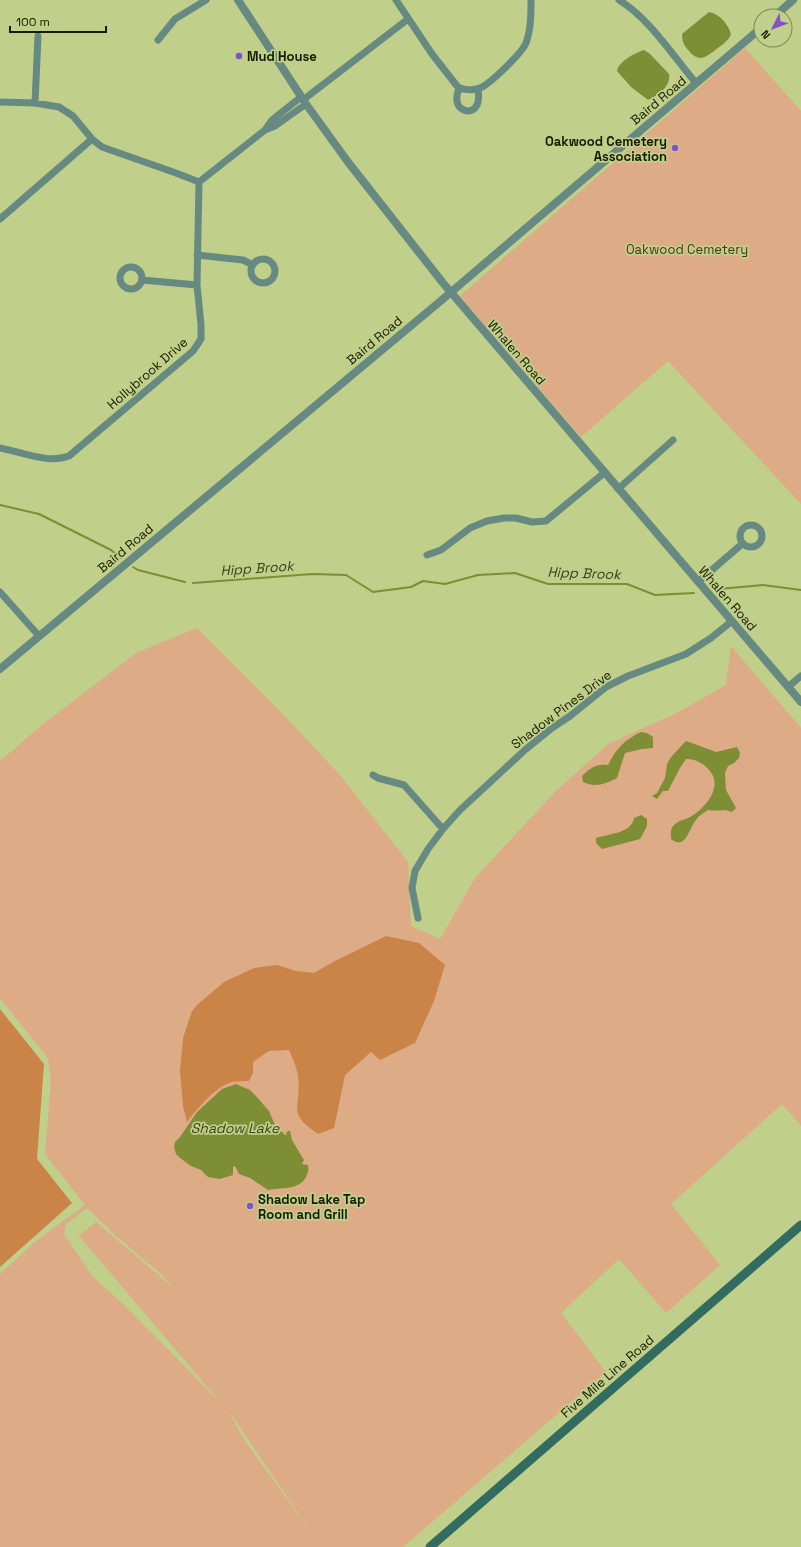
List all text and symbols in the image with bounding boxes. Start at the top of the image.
scale bar [10,8,106,34]
north arrow [753,8,793,48]
text: 100 m [16,14,50,30]
text: N [758,27,773,42]
place label: Mud House [247,48,317,65]
marker: Mud House [234,51,244,61]
street label: Baird Road [627,72,690,129]
place label: Oakwood Cemetery Association [545,133,667,165]
marker: Oakwood Cemetery Association [670,143,680,153]
park label: Oakwood Cemetery [626,241,748,258]
street label: Baird Road [343,312,406,369]
street label: Whalen Road [484,316,550,388]
street label: Hollybrook Drive [103,334,191,413]
street label: Baird Road [94,520,157,577]
water label: Hipp Brook [220,556,296,580]
street label: Whalen Road [695,562,761,634]
water label: Hipp Brook [547,563,622,583]
street label: Shadow Pines Drive [508,666,615,753]
water label: Shadow Lake [191,1119,280,1137]
place label: Shadow Lake Tap Room and Grill [258,1191,365,1223]
marker: Shadow Lake Tap Room and Grill [245,1201,255,1211]
street label: Five Mile Line Road [557,1331,657,1421]

